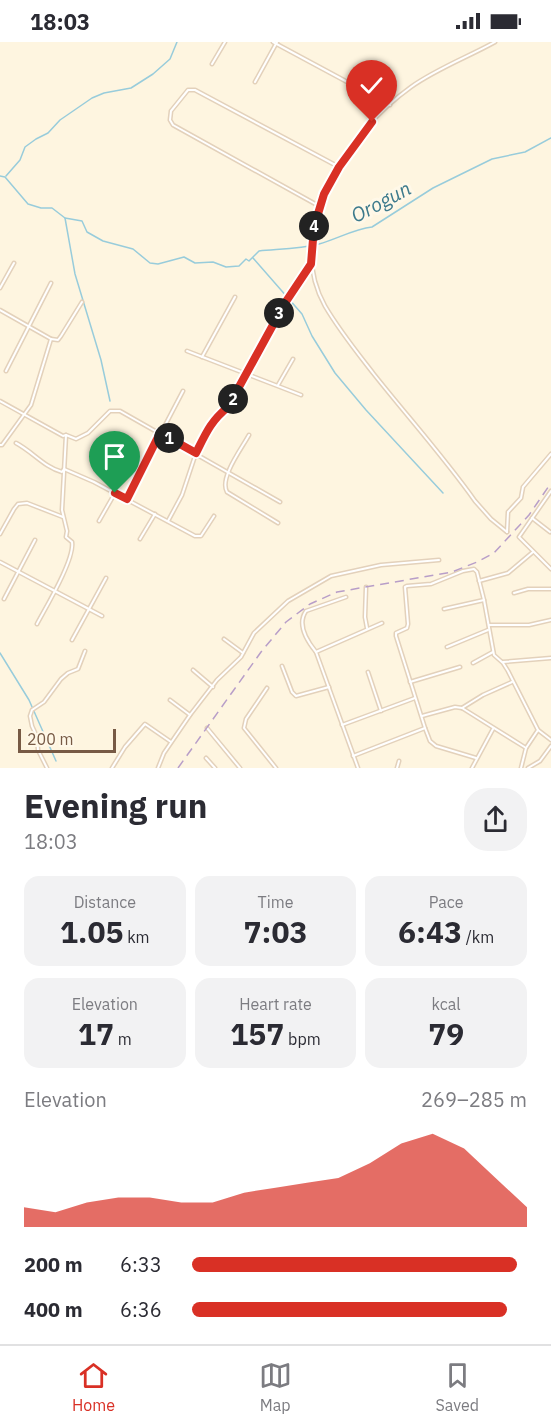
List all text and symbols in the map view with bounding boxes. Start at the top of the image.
text: 18:03 [30,7,90,36]
pin [346,60,397,122]
icon: check [355,69,388,102]
water label: Orogun [346,175,416,229]
pin: 4 [299,211,329,241]
text: 4 [309,216,319,236]
pin: 3 [264,298,294,328]
text: 3 [274,303,284,323]
pin: 2 [218,384,248,414]
text: 2 [228,389,238,409]
pin: 1 [154,423,184,453]
text: 1 [164,428,174,448]
pin [89,431,140,493]
icon: arrive [98,440,131,473]
scale bar [18,726,116,754]
text: 200 m [27,729,74,749]
text: Evening run [24,784,208,827]
button: share [464,788,527,851]
text: 18:03 [24,828,78,855]
text: Distance [74,892,136,912]
text: Time [258,892,293,912]
text: Pace [429,892,464,912]
text: 1.05 [60,912,123,951]
text: 7:03 [244,912,307,951]
text: 6:43 [398,912,462,951]
text: km [123,927,150,947]
text: /km [462,927,494,947]
text: Elevation [72,994,138,1014]
text: Heart rate [239,994,312,1014]
text: kcal [432,994,461,1014]
text: 17 [78,1014,114,1053]
text: 157 [230,1014,284,1053]
text: 79 [428,1014,464,1053]
text: m [114,1029,132,1049]
text: bpm [284,1029,321,1049]
text: Elevation [24,1086,107,1113]
text: 269–285 m [421,1086,527,1113]
text: 200 m [24,1251,83,1278]
text: 6:33 [120,1251,162,1278]
text: 400 m [24,1296,83,1323]
text: 6:36 [120,1296,162,1323]
tab: Home [72,1359,115,1415]
tab: Map [259,1359,292,1415]
tab: Saved [436,1359,479,1415]

